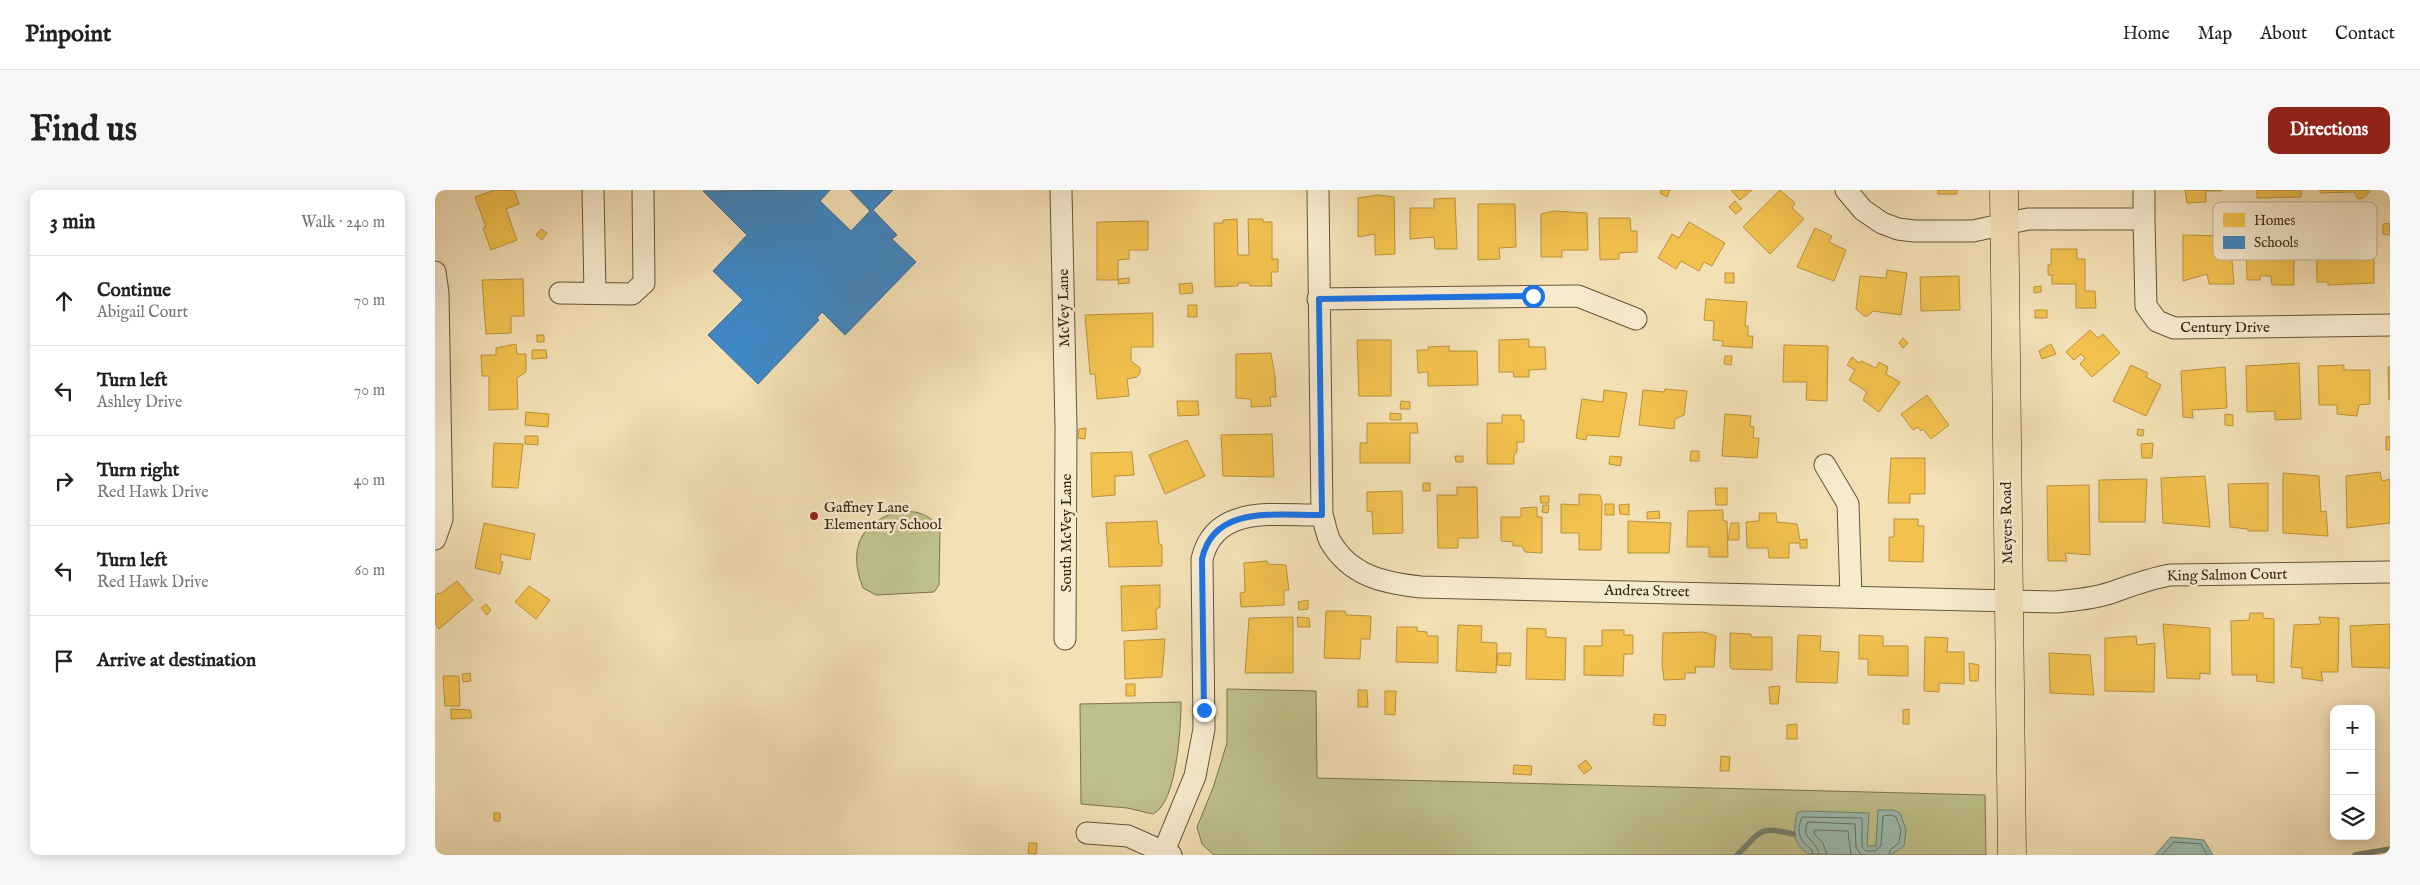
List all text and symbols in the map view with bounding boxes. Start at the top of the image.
text: Pinpoint [25,19,111,50]
text: Home [2123,23,2170,46]
text: Map [2198,23,2232,46]
text: About [2260,23,2307,46]
text: Contact [2335,23,2395,46]
button: Directions [2268,107,2390,154]
text: Find us [30,108,137,153]
legend [2213,202,2377,260]
text: 3 min [50,209,95,236]
text: Homes [2254,212,2296,230]
text: Walk · 240 m [301,213,385,233]
text: Schools [2254,234,2298,252]
street label: McVey Lane [1054,268,1074,348]
text: Continue [97,279,171,303]
route start [1522,285,1545,308]
icon: ahead [50,287,78,315]
text: 70 m [354,291,385,311]
text: Abigail Court [97,303,188,323]
street label: Century Drive [2180,318,2270,337]
text: Turn left [97,369,168,393]
icon: left [50,377,78,405]
text: 70 m [354,381,385,401]
text: Ashley Drive [97,393,182,413]
text: Turn right [97,459,179,483]
icon: right [50,467,78,495]
text: 40 m [353,471,385,491]
street label: South McVey Lane [1057,474,1076,592]
street label: Meyers Road [1997,480,2017,565]
text: Red Hawk Drive [97,483,209,503]
place label: Gaffney Lane Elementary School [824,498,943,534]
marker: Gaffney Lane Elementary School [808,510,820,522]
text: Turn left [97,549,168,573]
icon: left [50,557,78,585]
text: 60 m [355,561,385,581]
street label: King Salmon Court [2167,564,2287,586]
text: Red Hawk Drive [97,573,209,593]
street label: Andrea Street [1603,581,1690,601]
icon: arrive [50,647,78,675]
text: Arrive at destination [97,649,256,673]
route end [1193,699,1216,722]
map controls [2330,705,2375,840]
button: + [2330,705,2375,750]
button: − [2330,750,2375,795]
button: layers [2330,795,2375,840]

